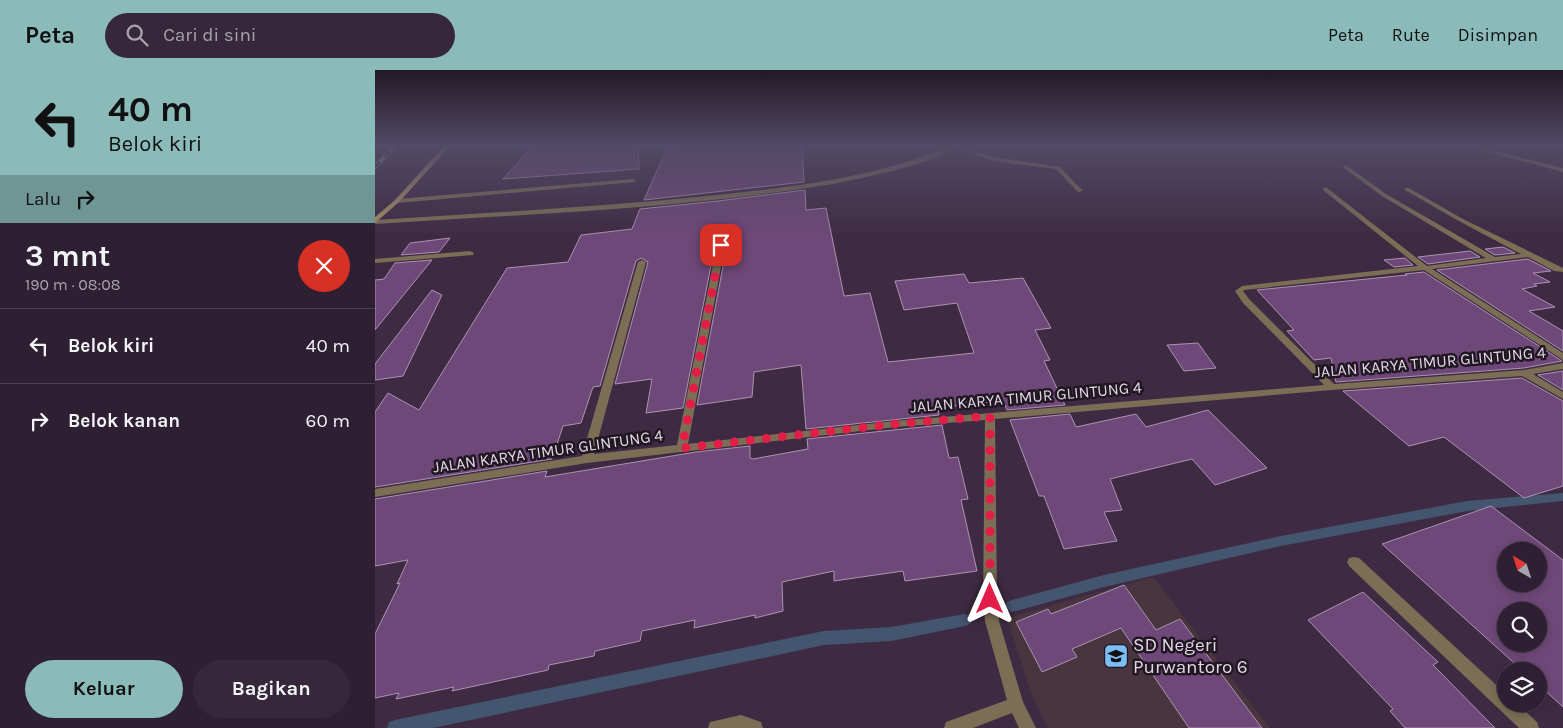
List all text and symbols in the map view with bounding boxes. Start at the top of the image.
search box [105,13,455,58]
text: Peta [25,21,75,49]
icon: search [123,21,151,49]
text: Cari di sini [163,24,257,46]
text: Peta [1328,24,1364,46]
text: Rute [1392,24,1430,46]
text: Disimpan [1458,24,1538,46]
text: 40 m [108,89,193,130]
icon: left [25,90,90,155]
text: Belok kiri [108,131,202,157]
icon: right [71,185,99,213]
text: Lalu [25,188,61,210]
pin [700,224,742,266]
icon: arrive [707,231,735,259]
text: 3 mnt [25,238,110,274]
button: close [298,240,350,292]
text: 190 m · 08:08 [25,275,121,294]
icon: left [25,332,53,360]
text: Belok kiri [68,335,154,357]
text: 40 m [306,335,350,357]
street label: JALAN KARYA TIMUR GLINTUNG 4 [1314,342,1547,382]
street label: JALAN KARYA TIMUR GLINTUNG 4 [910,377,1143,417]
icon: right [25,407,53,435]
text: Belok kanan [68,410,180,432]
text: 60 m [306,410,350,432]
street label: JALAN KARYA TIMUR GLINTUNG 4 [432,425,664,477]
north arrow [1497,542,1547,592]
map controls [1497,542,1547,712]
position arrow [963,572,1015,624]
button: search [1497,602,1547,652]
place label: SD Negeri Purwantoro 6 [1133,634,1248,678]
school or university icon: SD Negeri Purwantoro 6 [1103,643,1129,669]
button: Keluar [25,660,183,718]
button: Bagikan [193,660,350,718]
button: layers [1497,662,1547,712]

